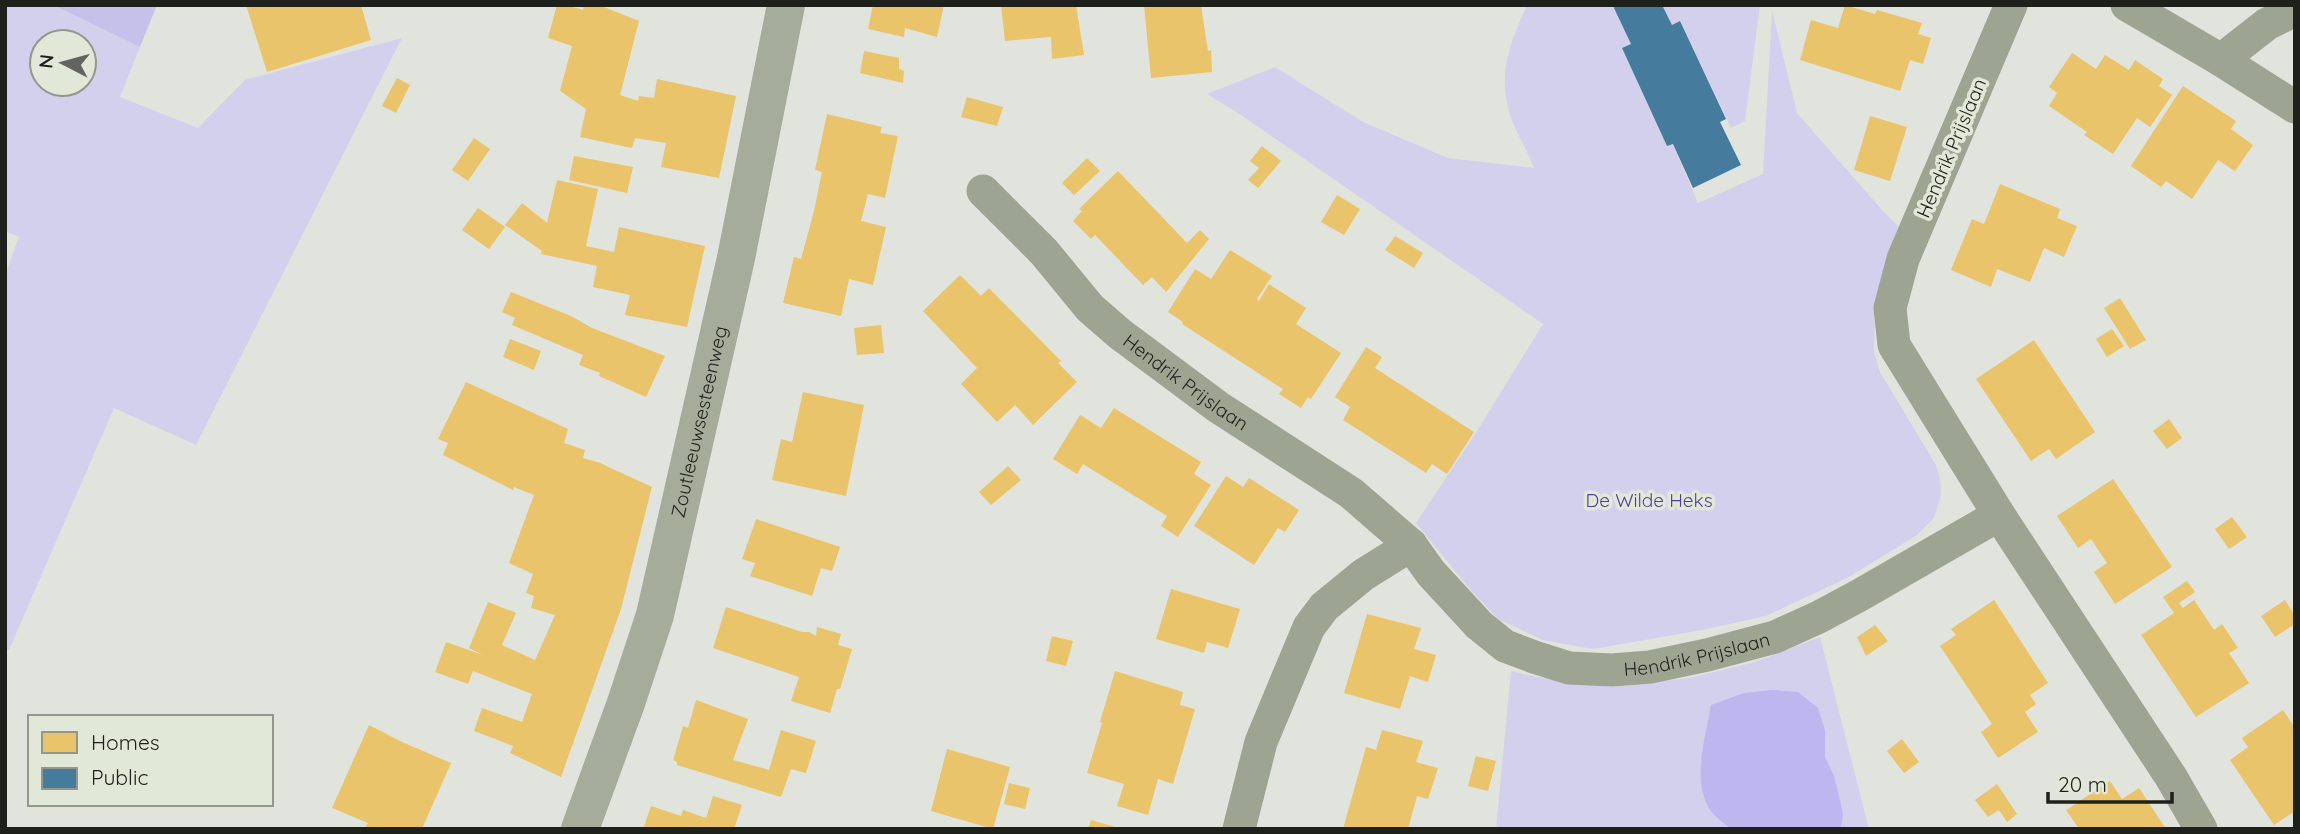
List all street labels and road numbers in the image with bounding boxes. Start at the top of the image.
street label: Hendrik Prijslaan [1911,75,1991,221]
street label: Zoutleeuwsesteenweg [665,324,732,520]
street label: Hendrik Prijslaan [1118,329,1253,435]
street label: Hendrik Prijslaan [1623,627,1772,681]

